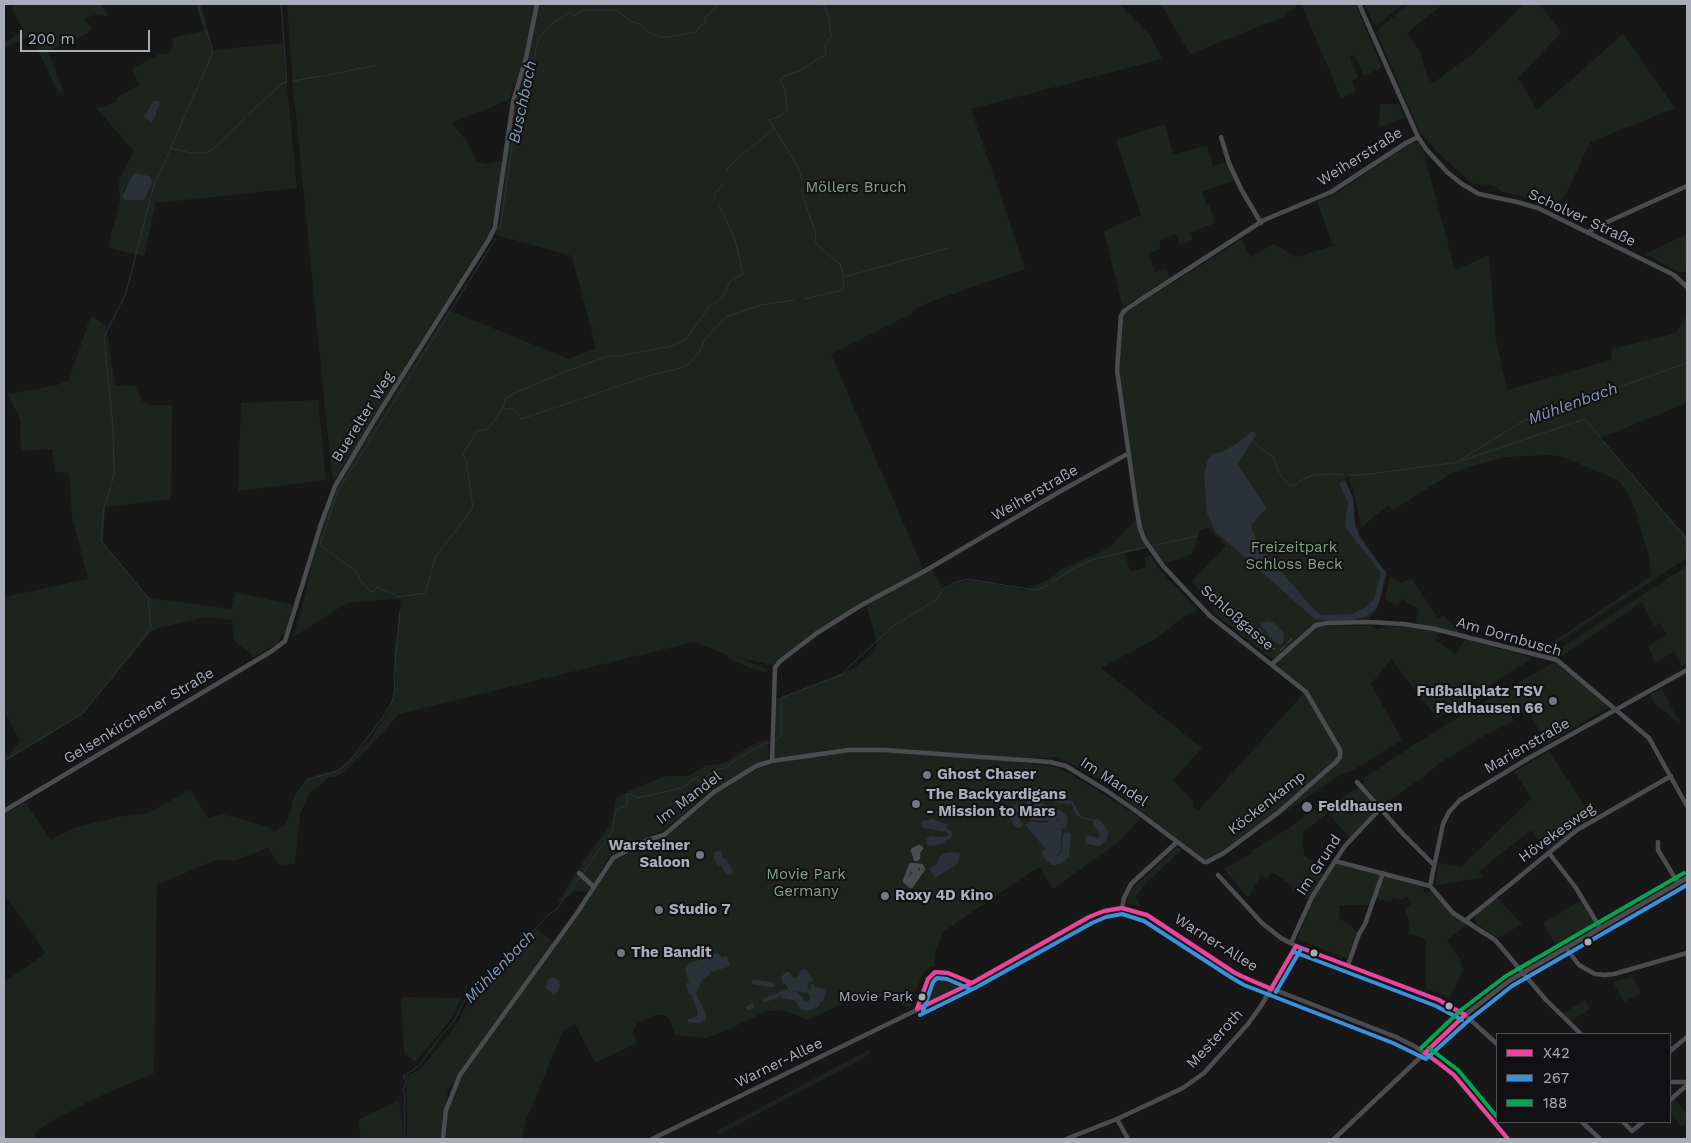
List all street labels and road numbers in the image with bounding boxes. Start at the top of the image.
street label: Weiherstraße [1314,124,1406,190]
street label: Scholver Straße [1525,185,1639,251]
street label: Buerelter Weg [328,368,398,466]
street label: Weiherstraße [989,461,1081,525]
street label: Schloßgasse [1197,581,1277,655]
street label: Am Dornbusch [1454,613,1564,661]
street label: Gelsenkirchener Straße [61,664,217,768]
street label: Marienstraße [1481,714,1573,778]
street label: Im Mandel [1077,754,1151,810]
street label: Köckenkamp [1225,767,1309,839]
street label: Im Mandel [653,768,725,828]
street label: Hövekesweg [1515,799,1599,867]
street label: Im Grund [1293,831,1345,899]
street label: Warner-Allee [1171,910,1261,976]
street label: Mesteroth [1183,1006,1247,1072]
street label: Warner-Allee [732,1034,826,1092]

